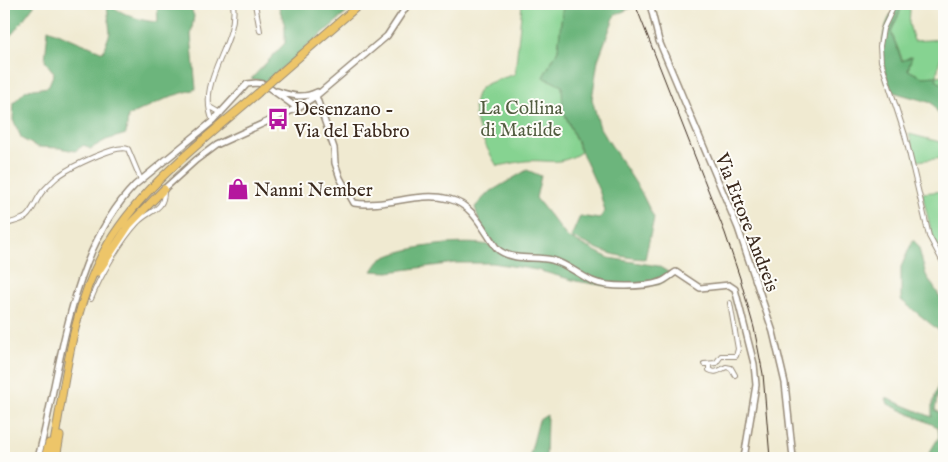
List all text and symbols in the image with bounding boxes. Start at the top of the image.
park label: La Collina di Matilde [479,97,564,143]
place label: Desenzano - Via del Fabbro [293,98,410,144]
bus stop icon: Desenzano - Via del Fabbro [265,106,291,132]
street label: Via Ettore Andreis [708,149,784,295]
shop icon: Nanni Nember [225,176,251,202]
place label: Nanni Nember [254,179,373,203]

